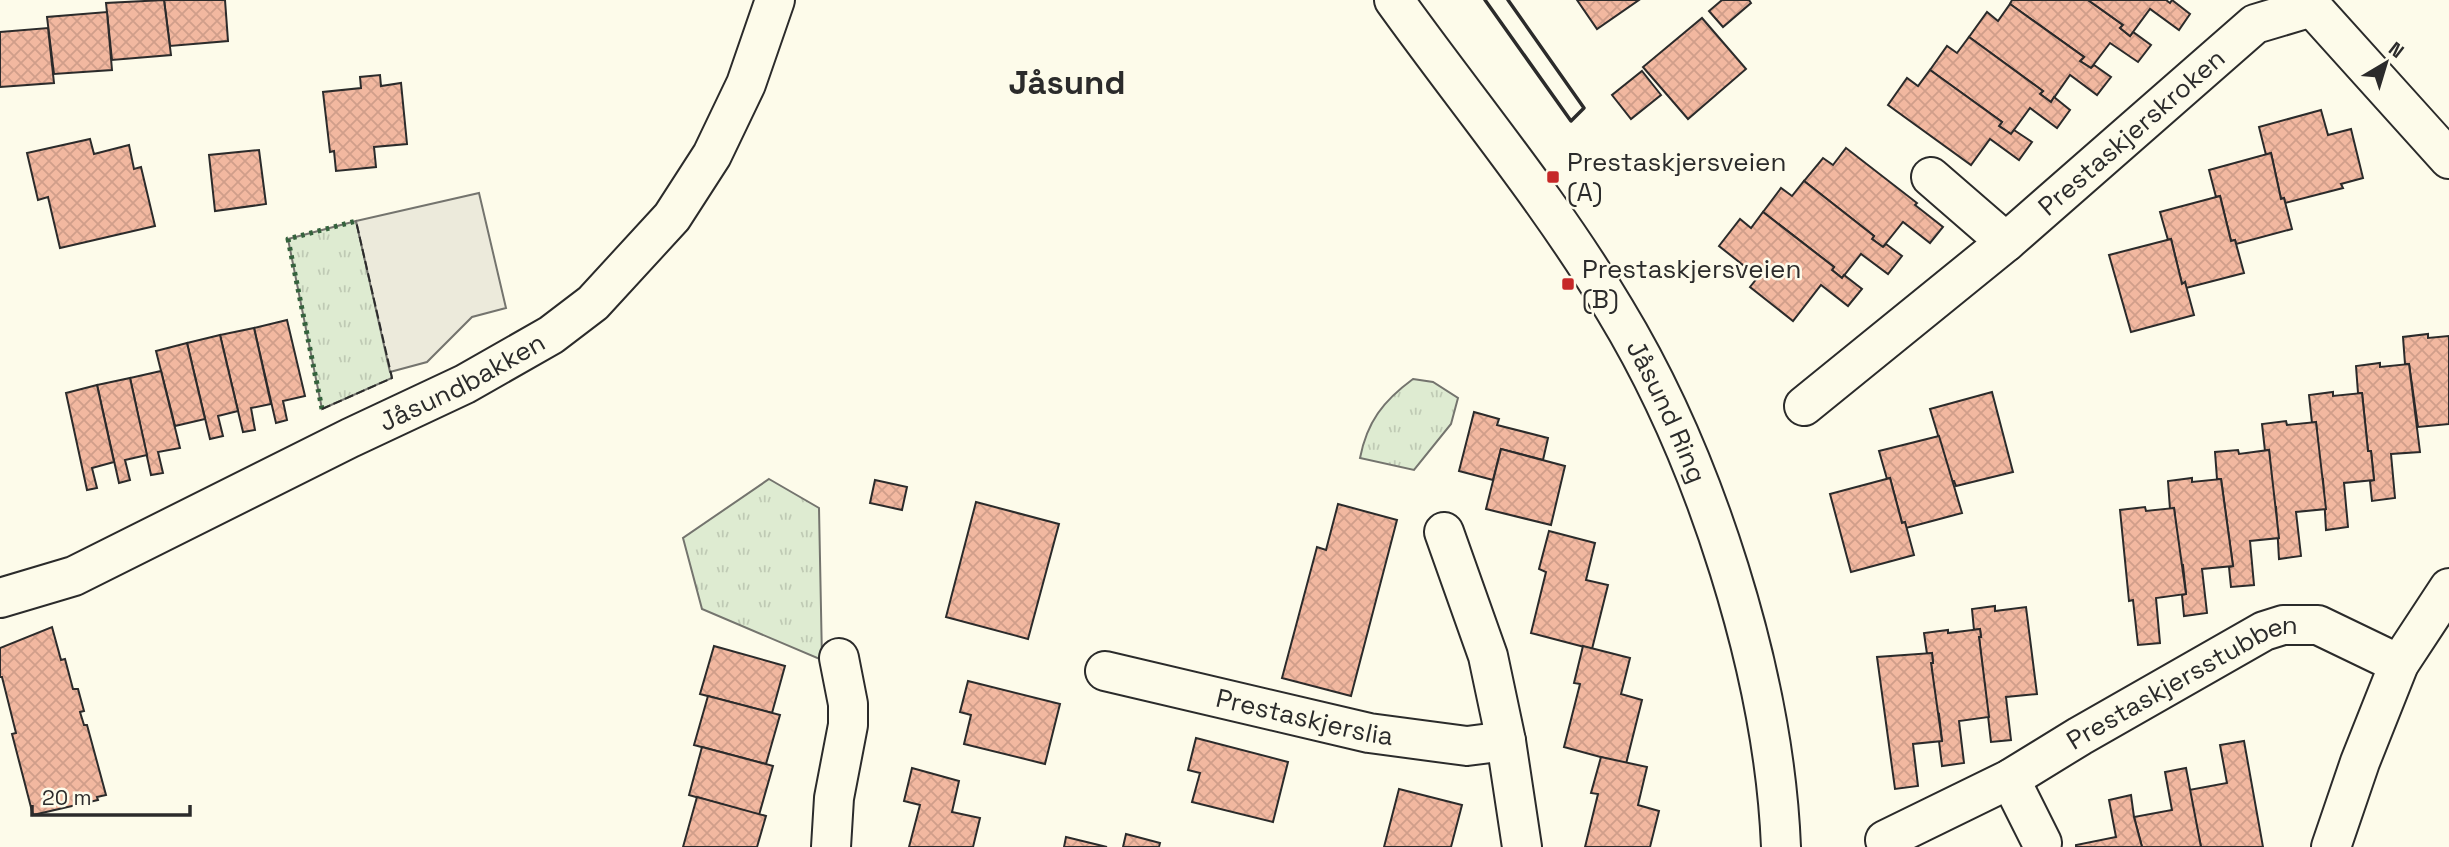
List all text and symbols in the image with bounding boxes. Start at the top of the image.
north arrow [2351,28,2421,98]
text: N [2383,36,2409,64]
street label: Prestaskjerskroken [2031,41,2232,223]
district label: Jåsund [1009,62,1125,104]
place label: Prestaskjersveien (A) [1567,145,1786,209]
marker: Prestaskjersveien (A) [1545,169,1561,185]
place label: Prestaskjersveien (B) [1582,252,1801,316]
marker: Prestaskjersveien (B) [1560,276,1576,292]
street label: Jåsundbakken [374,325,551,439]
street label: Jåsund Ring [1619,334,1714,488]
street label: Prestaskjersstubben [2060,608,2298,757]
street label: Prestaskjerslia [1213,681,1395,753]
scale bar [32,774,189,818]
text: 20 m [42,784,92,811]

